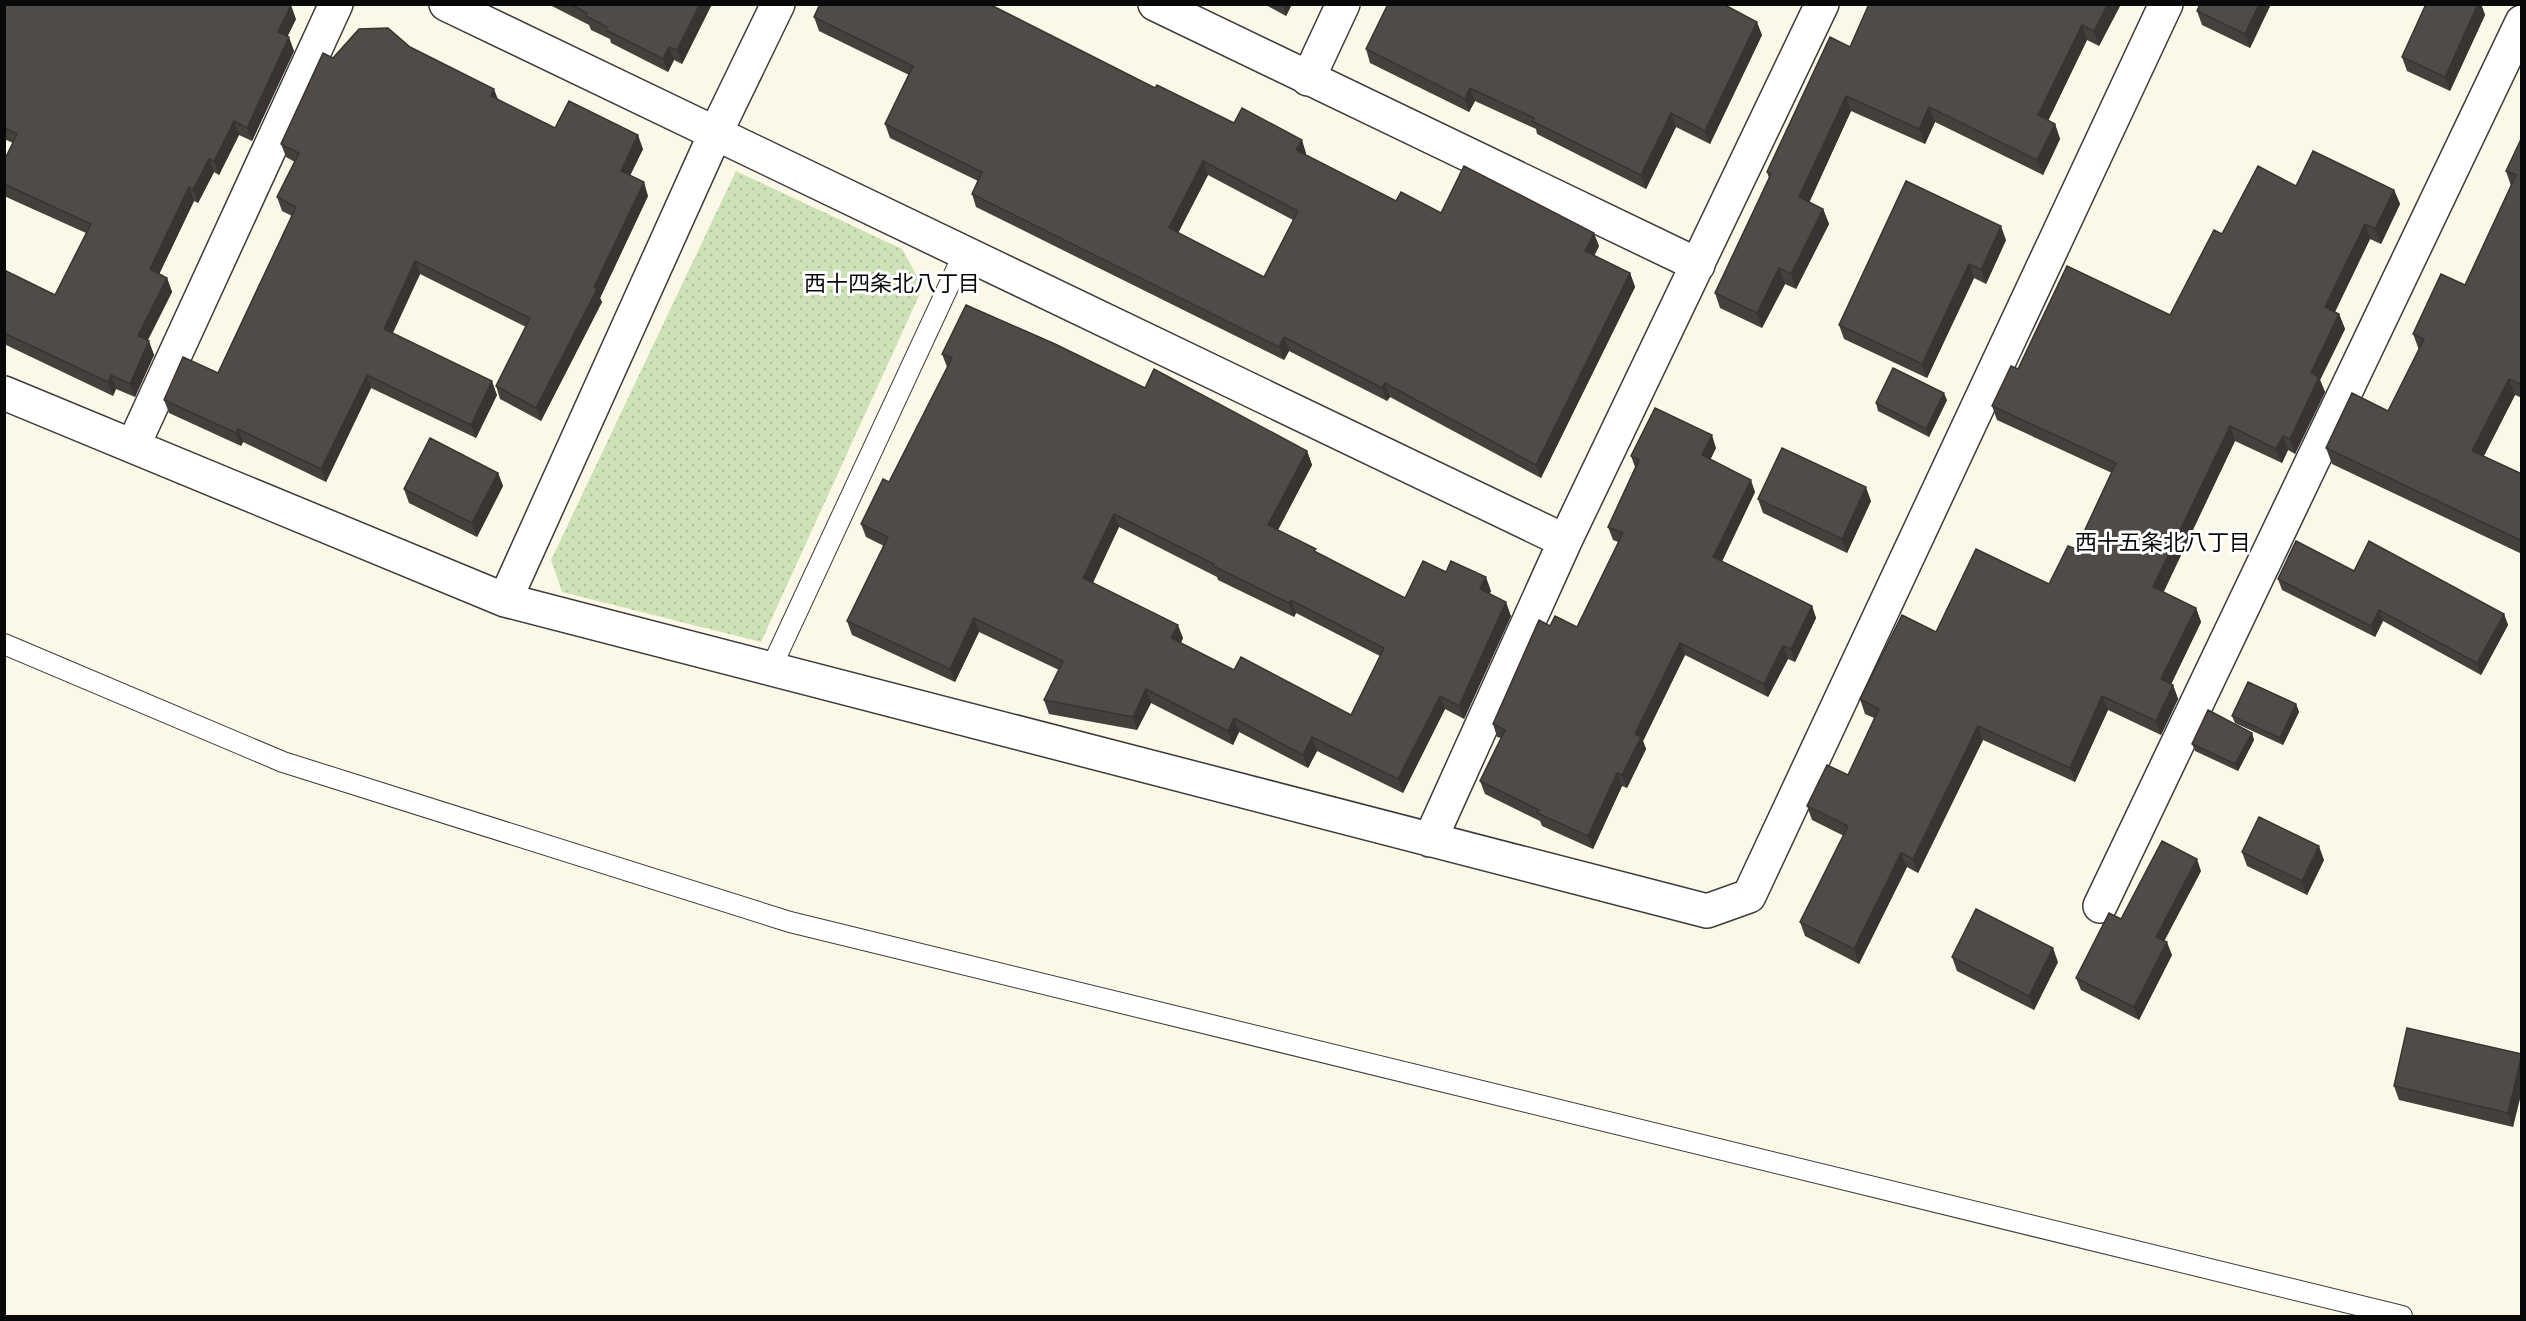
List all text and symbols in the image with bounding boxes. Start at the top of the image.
district label: 西十四条北八丁目 [804,267,980,297]
district label: 西十五条北八丁目 [2075,526,2251,556]

